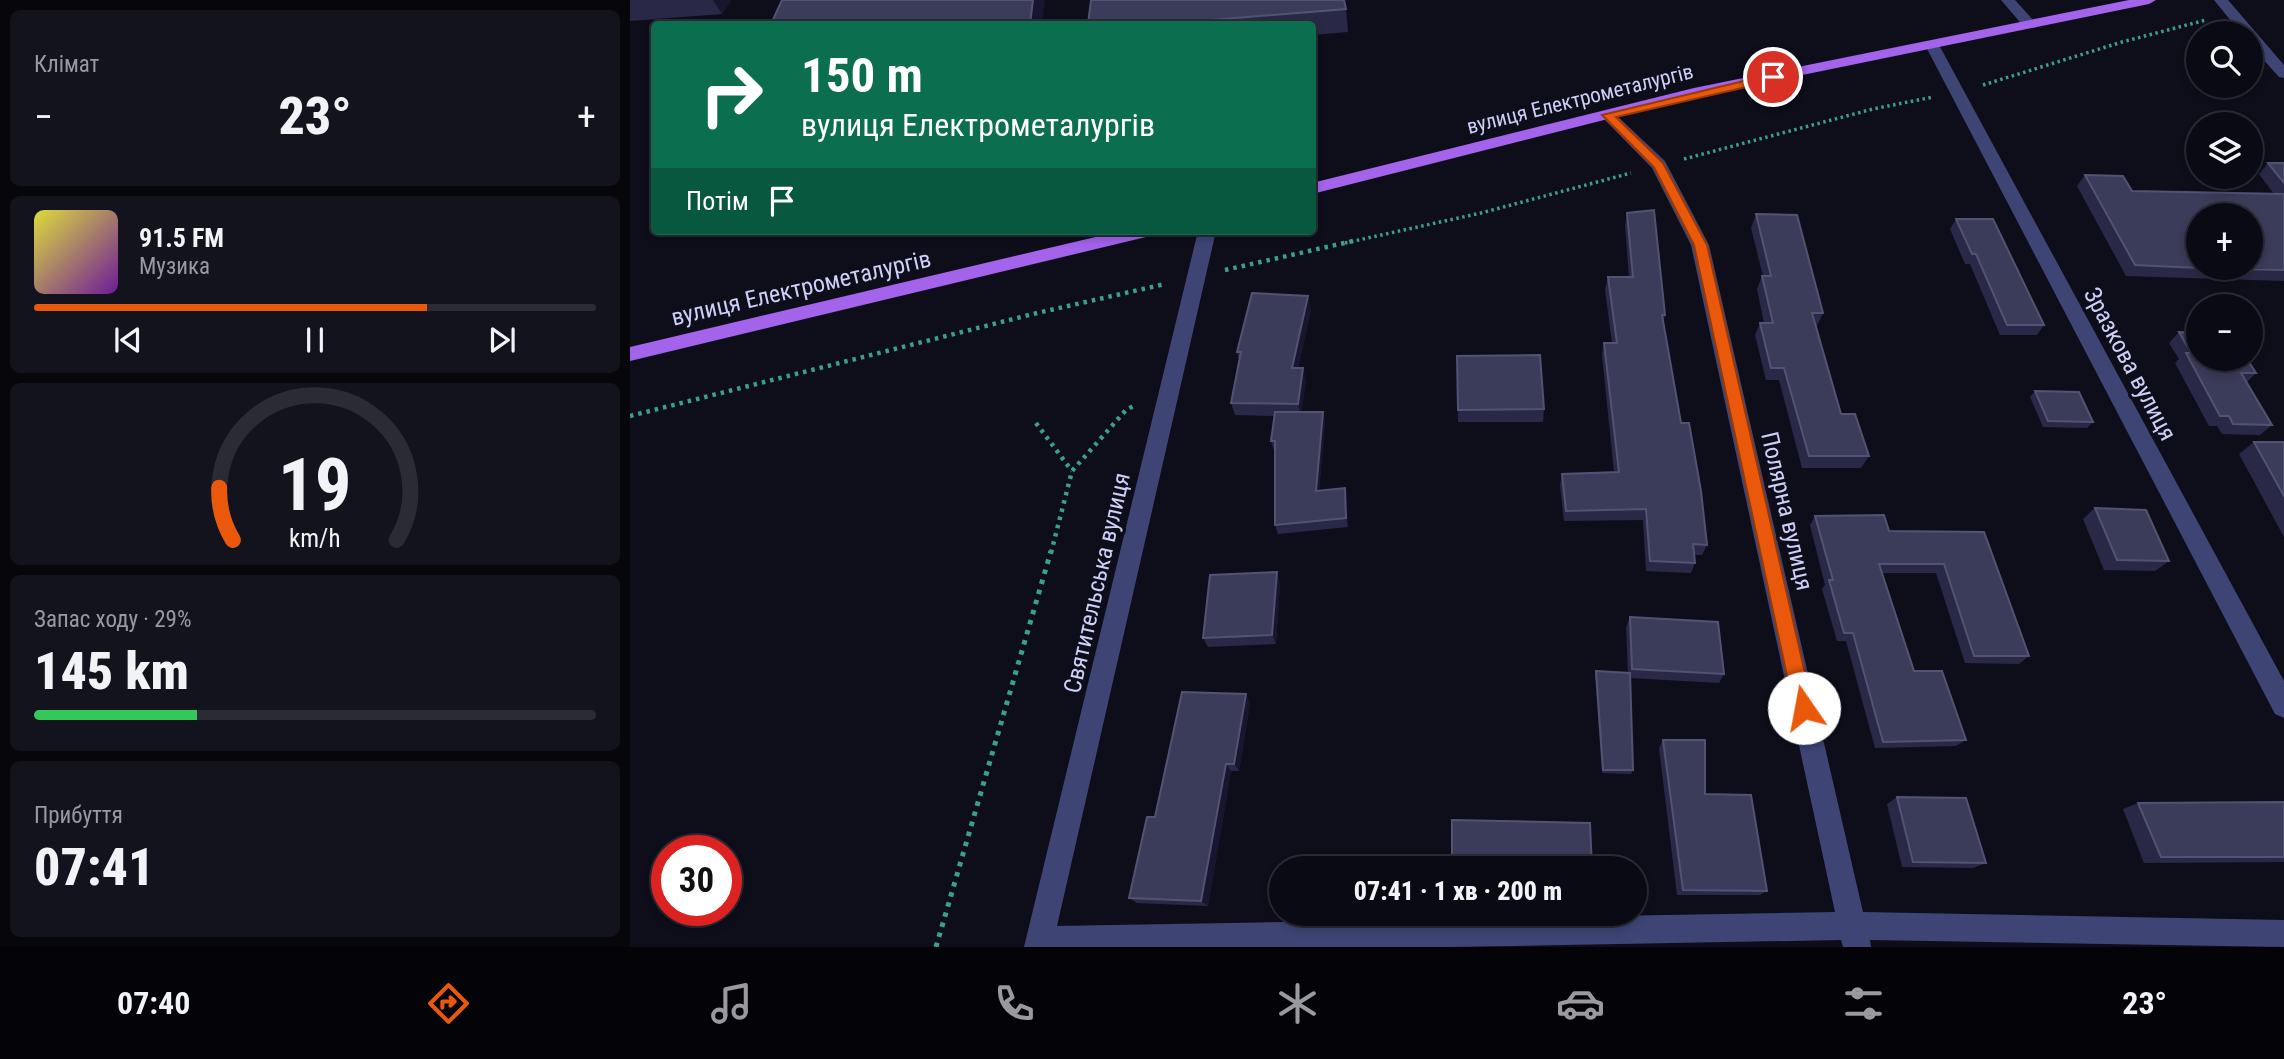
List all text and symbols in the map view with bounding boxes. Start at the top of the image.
map controls [2186,21,2263,371]
button: search [2186,21,2263,98]
text: 150 m [801,47,923,104]
pin [1743,47,1803,107]
icon: right [686,49,777,140]
text: Клімат [34,51,99,78]
icon: arrive [1754,58,1792,96]
street label: вулиця Електрометалургів [1464,59,1696,139]
text: 23° [278,86,352,147]
text: − [34,95,53,139]
text: + [577,95,596,139]
text: вулиця Електрометалургів [801,106,1155,144]
button: layers [2186,112,2263,189]
icon: arrive [763,182,801,220]
text: Потім [686,186,749,216]
button: + [2186,203,2263,280]
text: 91.5 FM [139,223,224,253]
street label: вулиця Електрометалургів [668,244,934,332]
text: Музика [139,253,210,280]
street label: Зразкова вулиця [2078,283,2182,445]
button: − [2186,294,2263,371]
icon: previous [109,321,147,359]
icon: pause [296,321,334,359]
icon: next [483,321,521,359]
street label: Полярна вулиця [1755,429,1819,593]
text: 19 [278,442,352,528]
street label: Святительська вулиця [1058,470,1136,696]
text: km/h [289,523,341,552]
text: Запас ходу · 29% [34,606,192,633]
text: 145 km [34,641,189,702]
position arrow [1767,671,1841,745]
text: Прибуття [34,802,123,829]
speed limit sign: 30 [651,835,742,926]
text: 07:41 [34,837,154,898]
text: 07:41 · 1 хв · 200 m [1354,876,1562,906]
icon: directions [424,979,473,1028]
icon: music [707,979,756,1028]
icon: phone [990,979,1039,1028]
icon: climate [1273,979,1322,1028]
icon: car [1556,979,1605,1028]
icon: filters [1839,979,1888,1028]
text: 07:40 [117,984,190,1022]
text: 23° [2122,984,2167,1022]

